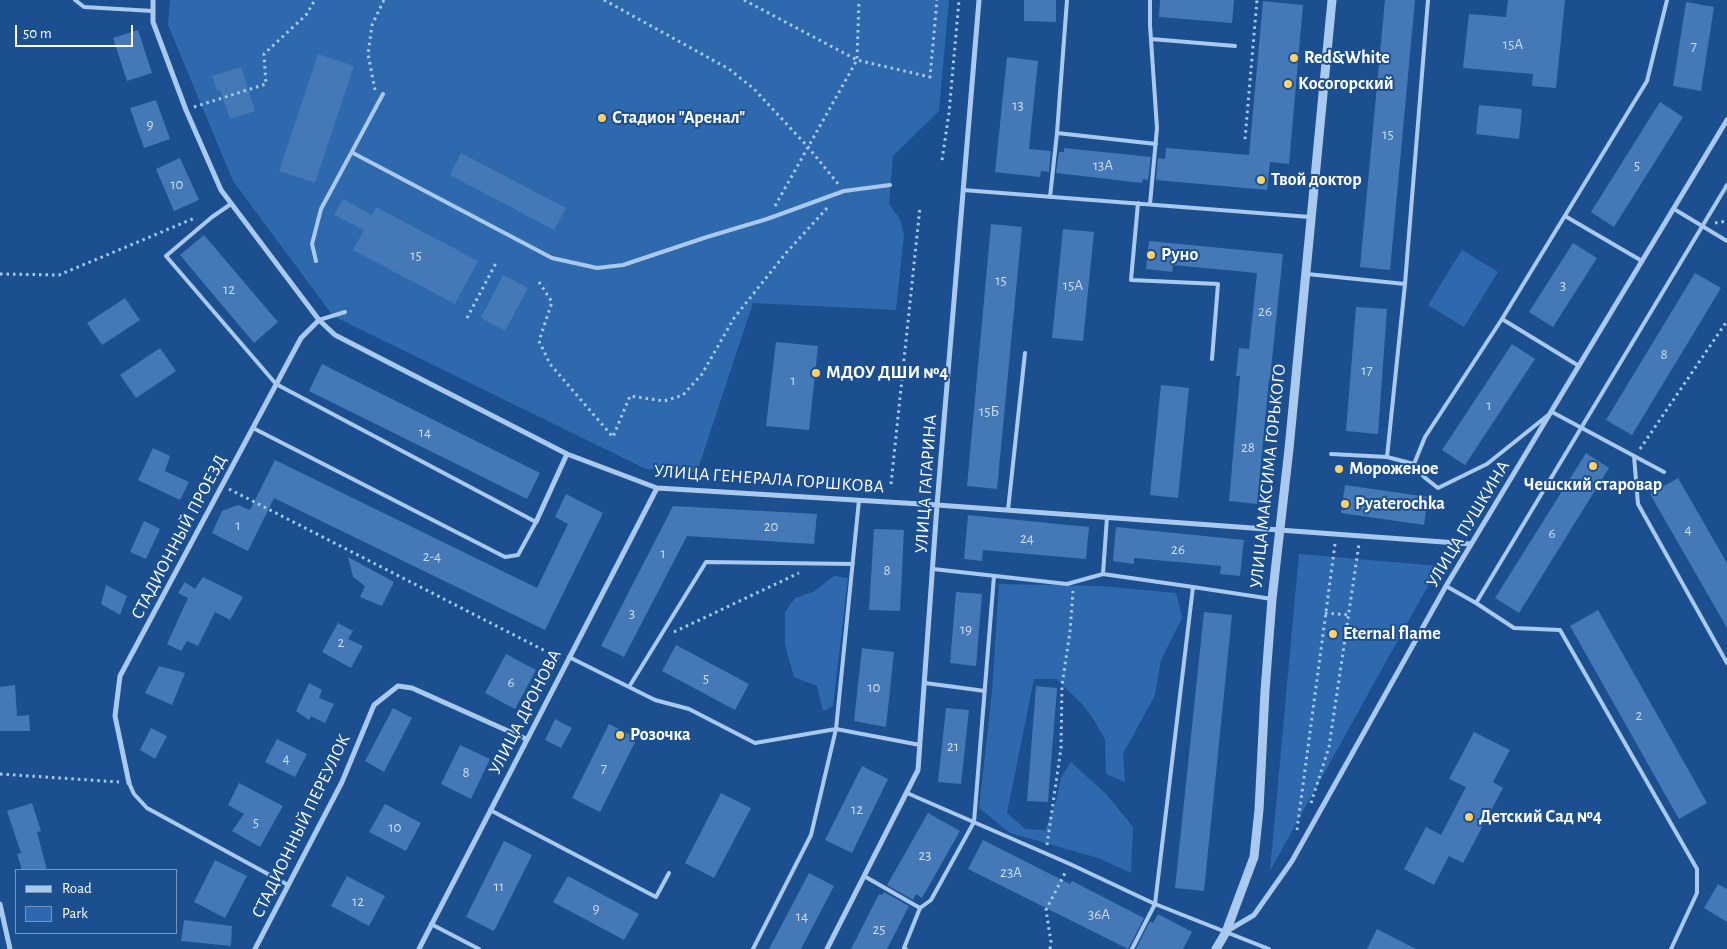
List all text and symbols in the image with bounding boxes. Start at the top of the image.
scale bar [18,15,135,47]
text: 50 m [23,26,52,41]
house number: 15А [1503,35,1523,53]
house number: 7 [1691,37,1697,55]
place label: Red&White [1304,47,1390,69]
marker: Red&White [1288,52,1300,64]
place label: Косогорский [1298,73,1394,95]
marker: Косогорский [1282,78,1294,90]
house number: 13 [1012,96,1024,114]
place label: Стадион "Аренал" [612,107,745,129]
marker: Стадион "Аренал" [596,112,608,124]
house number: 9 [146,115,154,133]
house number: 15 [1382,125,1394,143]
house number: 13А [1093,156,1113,174]
house number: 5 [1634,156,1640,174]
place label: Твой доктор [1271,169,1362,191]
marker: Твой доктор [1255,174,1267,186]
house number: 10 [170,175,184,193]
place label: Руно [1161,244,1198,266]
house number: 15 [410,246,422,264]
marker: Руно [1145,249,1157,261]
house number: 15 [995,271,1007,289]
house number: 15А [1063,276,1083,294]
house number: 3 [1560,276,1566,294]
house number: 12 [223,280,235,298]
house number: 26 [1258,302,1272,320]
house number: 8 [1660,345,1668,363]
house number: 17 [1361,361,1373,379]
place label: МДОУ ДШИ №4 [826,362,948,384]
street label: УЛИЦА МАКСИМА ГОРЬКОГО [1245,363,1291,589]
marker: МДОУ ДШИ №4 [810,367,822,379]
house number: 1 [790,371,796,389]
house number: 1 [1486,396,1492,414]
house number: 15Б [979,402,999,420]
street label: УЛИЦА ГАГАРИНА [910,414,942,554]
house number: 14 [419,423,431,441]
house number: 28 [1241,438,1255,456]
street label: СТАДИОННЫЙ ПРОЕЗД [126,451,232,623]
street label: УЛИЦА ПУШКИНА [1422,457,1514,591]
place label: Мороженое [1349,458,1438,480]
street label: УЛИЦА ГЕНЕРАЛА ГОРШКОВА [653,460,885,498]
marker: Чешский старовар [1587,460,1599,472]
marker: Мороженое [1333,463,1345,475]
place label: Чешский старовар [1524,474,1662,496]
place label: Pyaterochka [1355,493,1445,515]
marker: Pyaterochka [1339,498,1351,510]
house number: 1 [235,516,241,534]
house number: 20 [764,517,778,535]
house number: 4 [1684,520,1692,538]
house number: 6 [1548,524,1556,542]
house number: 24 [1020,529,1034,547]
house number: 26 [1171,540,1185,558]
house number: 1 [660,544,666,562]
house number: 2-4 [423,547,441,565]
house number: 8 [883,561,891,579]
house number: 3 [629,604,635,622]
house number: 19 [960,620,972,638]
place label: Eternal flame [1343,623,1441,645]
marker: Eternal flame [1327,628,1339,640]
house number: 2 [338,633,344,651]
street label: УЛИЦА ДРОНОВА [484,646,566,778]
house number: 5 [703,669,709,687]
house number: 6 [507,673,515,691]
house number: 10 [867,678,881,696]
house number: 2 [1636,706,1642,724]
place label: Розочка [630,724,691,746]
marker: Розочка [614,729,626,741]
street label: СТАДИОННЫЙ ПЕРЕУЛОК [247,730,355,922]
house number: 21 [947,737,959,755]
house number: 4 [282,749,290,767]
house number: 7 [601,759,607,777]
house number: 8 [462,763,470,781]
house number: 12 [851,800,863,818]
place label: Детский Сад №4 [1479,806,1602,828]
marker: Детский Сад №4 [1463,811,1475,823]
house number: 5 [253,813,259,831]
house number: 10 [388,818,402,836]
house number: 23 [918,846,932,864]
house number: 23А [1000,863,1022,881]
legend [15,869,178,934]
house number: 11 [494,877,504,895]
text: Road [62,881,92,896]
house number: 12 [352,892,364,910]
house number: 9 [592,899,600,917]
house number: 36А [1088,905,1110,923]
text: Park [62,906,88,921]
house number: 14 [796,907,808,925]
house number: 25 [872,920,886,938]

